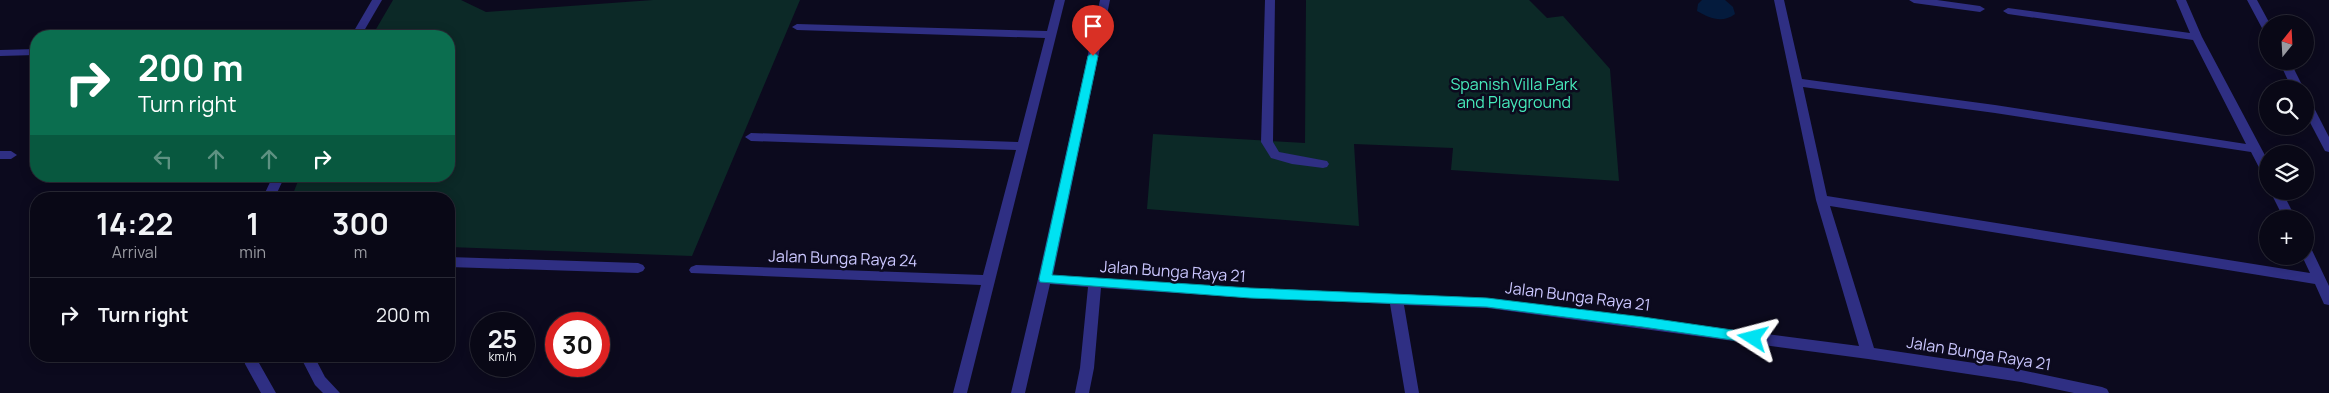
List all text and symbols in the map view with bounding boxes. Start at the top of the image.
pin [1072,5,1114,56]
icon: arrive [1079,12,1107,40]
north arrow [2259,15,2314,70]
map controls [2259,15,2314,265]
text: 200 m [138,44,243,92]
icon: right [55,50,120,115]
park label: Spanish Villa Park and Playground [1450,73,1579,113]
button: search [2259,80,2314,135]
text: Turn right [138,89,236,119]
icon: left [149,145,177,173]
icon: ahead [202,145,230,173]
icon: ahead [255,145,283,173]
icon: right [308,145,336,173]
button: layers [2259,145,2314,200]
text: 14:22 [96,203,173,244]
text: 1 [246,203,259,244]
text: 300 [332,203,389,244]
button: + [2259,210,2314,265]
text: Arrival [112,241,158,263]
text: min [239,241,266,263]
text: m [354,241,367,263]
street label: Jalan Bunga Raya 24 [768,244,918,272]
street label: Jalan Bunga Raya 21 [1099,255,1247,287]
street label: Jalan Bunga Raya 21 [1504,276,1652,316]
icon: right [55,301,83,329]
text: Turn right [98,302,188,328]
text: 200 m [376,302,430,328]
position arrow [1726,311,1778,363]
speed limit sign: 30 [545,312,610,377]
text: 25 [488,321,517,356]
street label: Jalan Bunga Raya 21 [1905,331,2053,375]
text: km/h [489,348,516,365]

